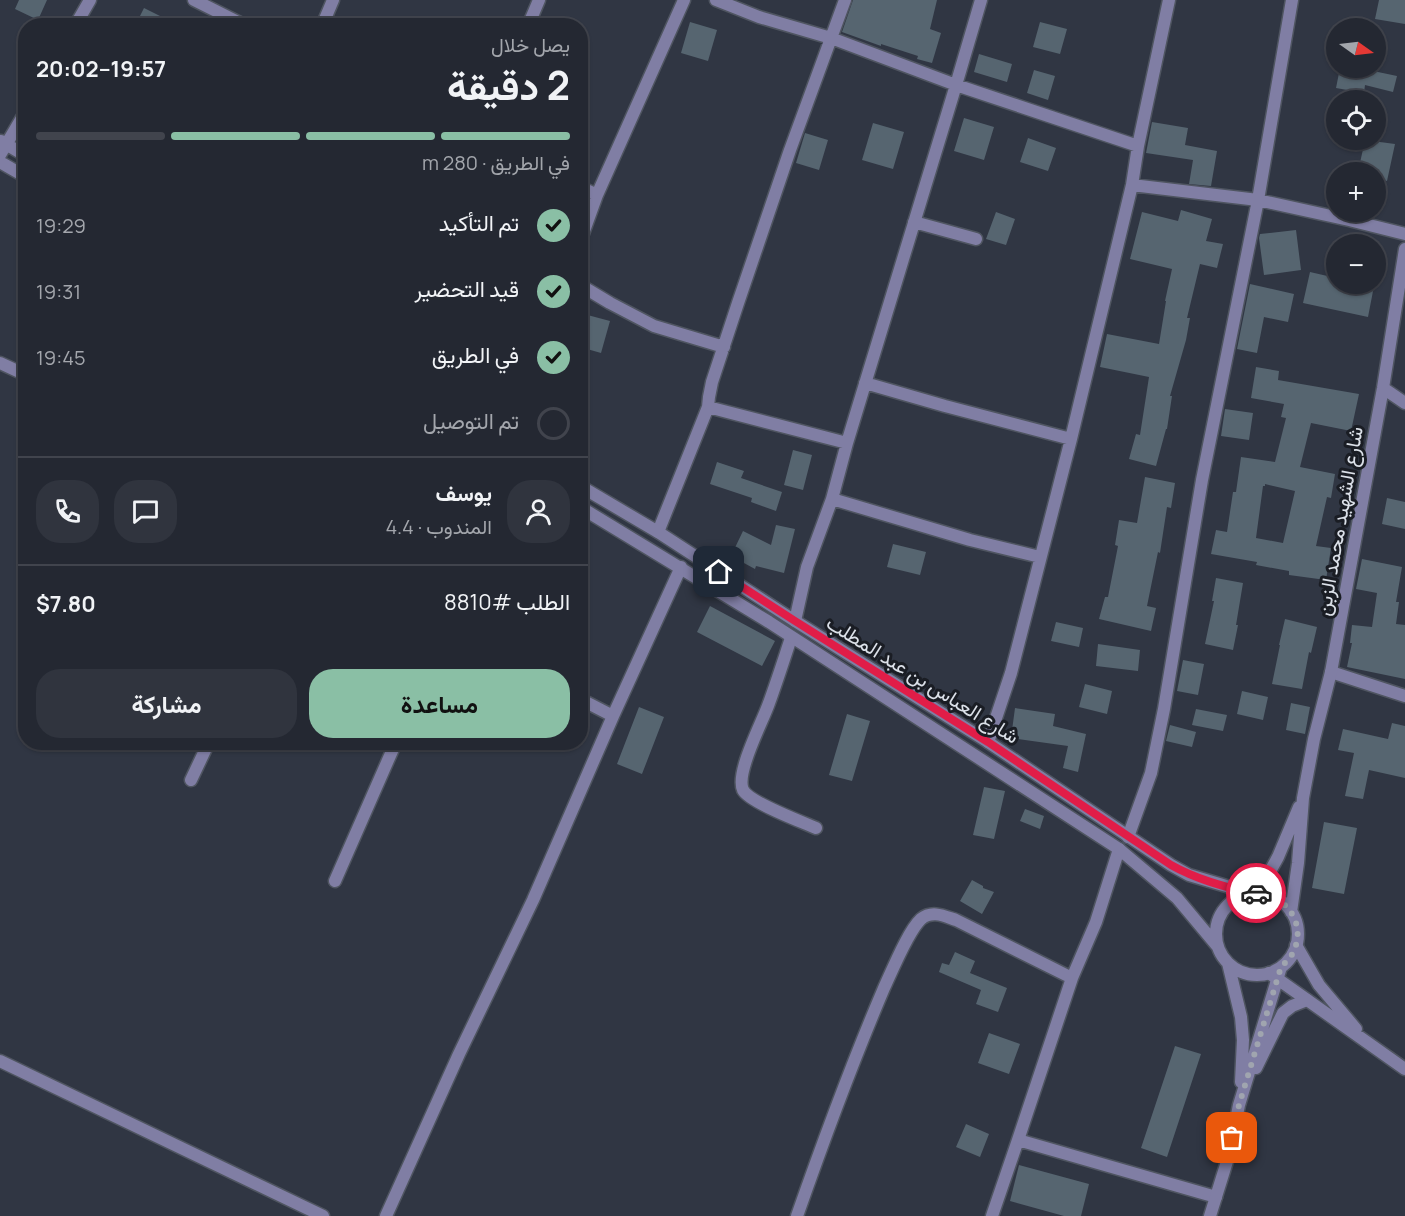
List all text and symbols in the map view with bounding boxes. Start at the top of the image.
north arrow [1326,18,1386,78]
map controls [1326,18,1386,294]
text: يصل خلال [491,31,570,58]
text: 19:57–20:02 [36,54,166,84]
text: 2 دقيقة [447,58,570,112]
button: locate [1326,90,1386,150]
text: في الطريق · 280 m [422,149,570,176]
button: + [1326,162,1386,222]
text: تم التأكيد [439,208,519,238]
icon: check [537,209,570,242]
text: 19:29 [36,212,86,239]
button: − [1326,234,1386,294]
text: قيد التحضير [414,274,519,304]
icon: check [537,275,570,308]
text: 19:31 [36,278,81,305]
text: في الطريق [432,340,519,370]
icon: check [537,341,570,374]
text: 19:45 [36,344,86,371]
text: تم التوصيل [423,406,519,436]
street label: شارع الشهيد محمد الزبن [1309,424,1370,618]
text: يوسف [436,478,492,508]
button: phone [36,480,99,543]
button: chat [114,480,177,543]
button: person [507,480,570,543]
text: المندوب · 4.4 [386,513,492,540]
pin [693,546,744,597]
icon: home [702,555,735,588]
text: الطلب #8810 [444,587,570,617]
text: $7.80 [36,589,96,619]
street label: شارع العباس بن عبد المطلب [821,609,1024,750]
button: مشاركة [36,669,297,738]
button: مساعدة [309,669,570,738]
courier [1226,863,1286,923]
icon: car [1240,877,1273,910]
pin [1206,1112,1257,1163]
icon: bag [1215,1121,1248,1154]

